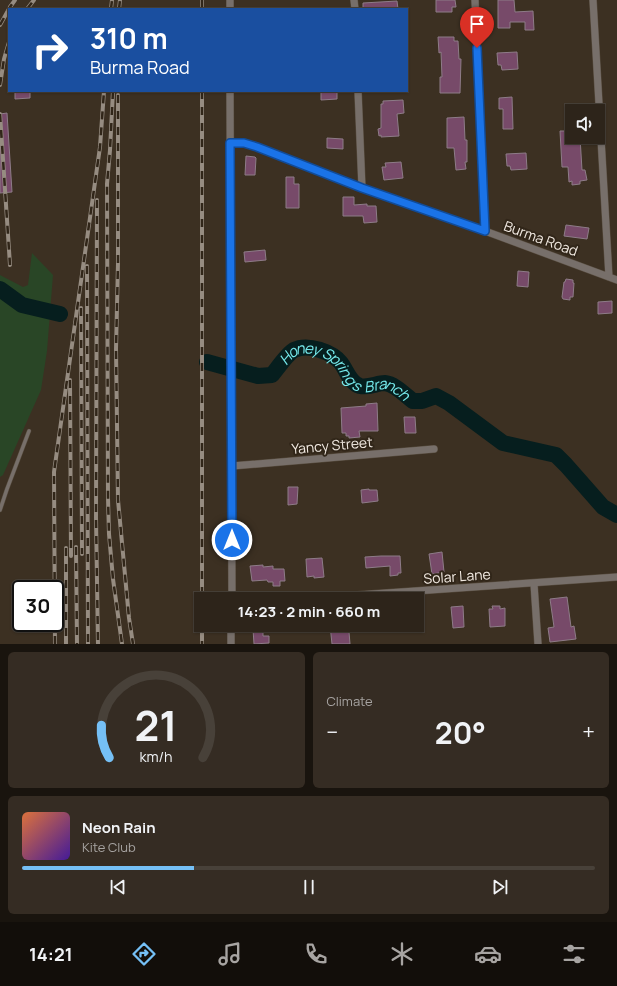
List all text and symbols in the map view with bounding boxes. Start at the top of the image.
pin [460,7.0,494,48]
icon: arrive [466,13,488,35]
text: 310 m [90,19,168,57]
icon: right [24,24,76,76]
text: Burma Road [90,55,190,79]
map controls [565,104,605,144]
button: sound [565,104,605,144]
street label: Burma Road [501,216,581,260]
water label: Honey Springs Branch [274,337,416,406]
street label: Yancy Street [291,432,374,458]
position arrow [211,519,253,561]
street label: Solar Lane [423,564,491,588]
speed limit sign: 30 [12,580,64,632]
text: 14:23 · 2 min · 660 m [238,601,380,622]
text: Climate [327,692,373,710]
text: 21 [135,697,178,753]
text: 20° [435,712,486,753]
text: − [327,717,338,747]
text: + [582,717,595,747]
text: km/h [140,747,173,766]
text: Neon Rain [82,817,156,838]
text: Kite Club [82,838,136,856]
icon: previous [107,876,129,898]
icon: pause [298,876,320,898]
icon: next [489,876,511,898]
icon: directions [130,940,158,968]
icon: music [216,940,244,968]
icon: phone [302,940,330,968]
icon: climate [388,940,416,968]
icon: car [474,940,502,968]
icon: filters [560,940,588,968]
text: 14:21 [29,942,73,966]

